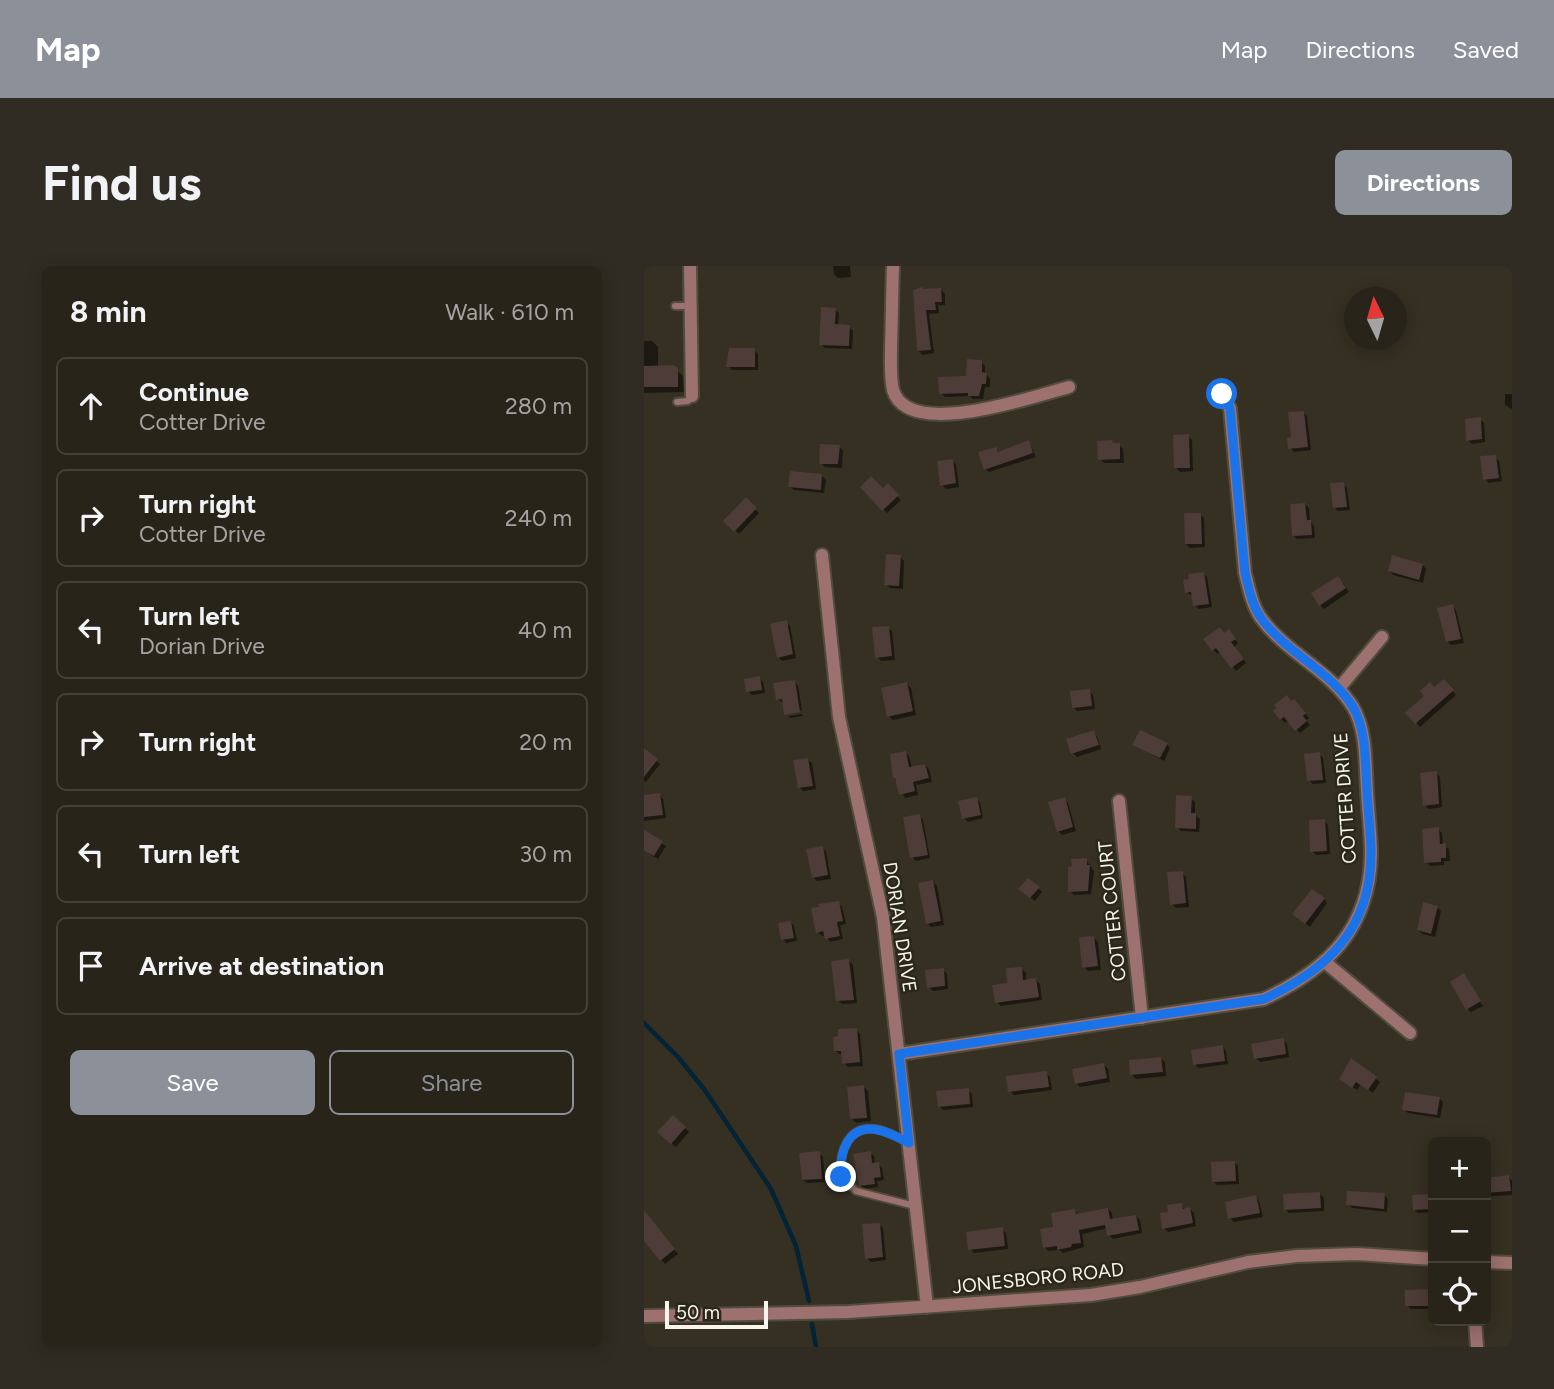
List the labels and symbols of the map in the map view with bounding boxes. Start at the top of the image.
north arrow [1344,287,1407,350]
route start [1206,378,1237,409]
street label: COTTER DRIVE [1329,732,1361,864]
street label: COTTER COURT [1093,839,1131,982]
street label: DORIAN DRIVE [878,860,922,994]
route end [825,1161,856,1192]
street label: JONESBORO ROAD [951,1258,1125,1298]
scale bar [665,1298,768,1330]

